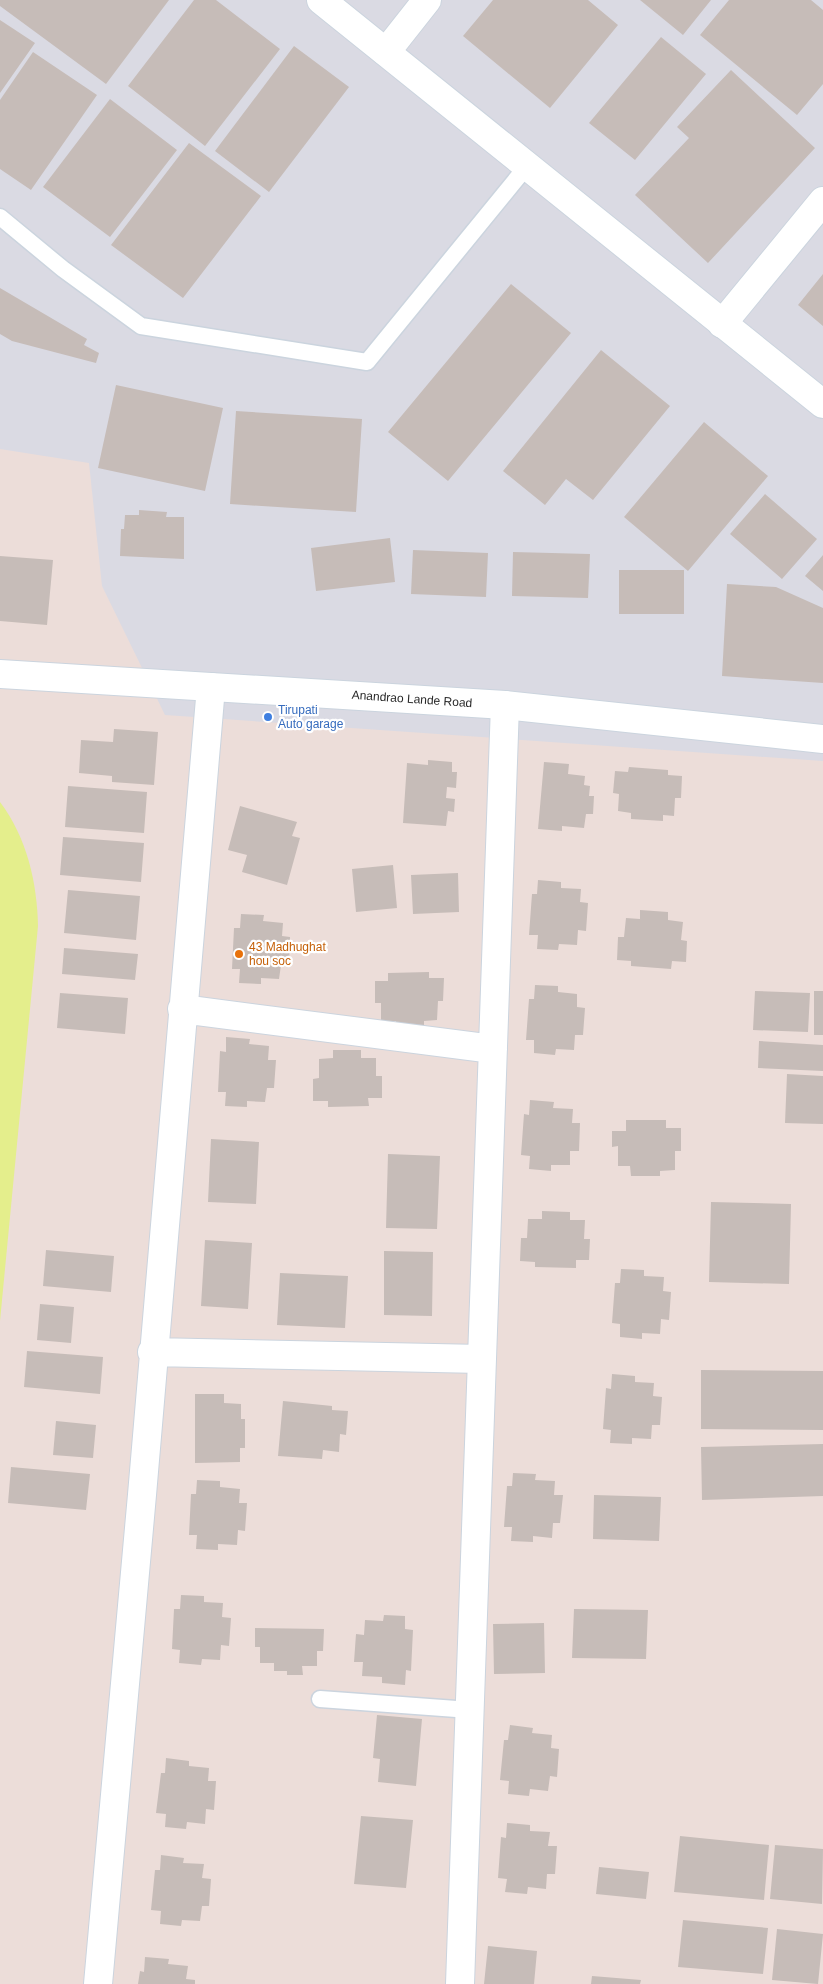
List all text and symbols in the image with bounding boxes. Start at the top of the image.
street label: Anandrao Lande Road [351,688,473,710]
place label: Tirupati Auto garage [278,703,344,731]
marker: Tirupati Auto garage [262,711,274,723]
place label: 43 Madhughat hou soc [249,940,326,968]
marker: 43 Madhughat hou soc [233,948,245,960]

